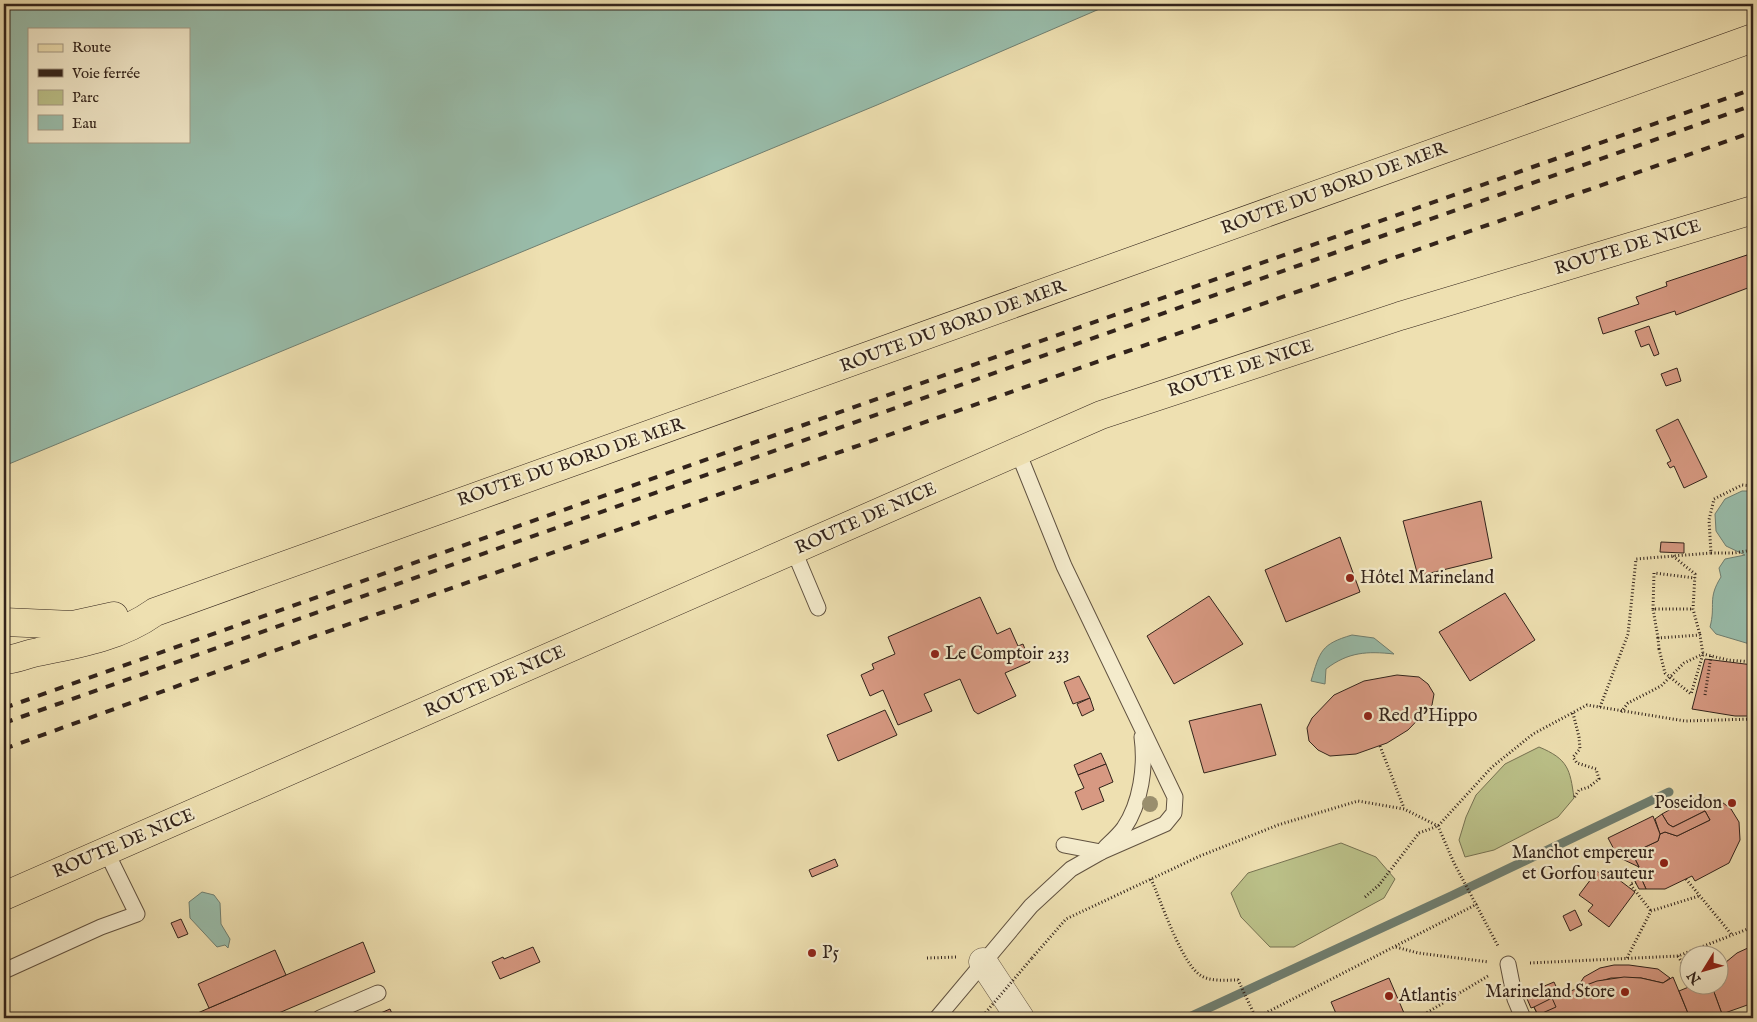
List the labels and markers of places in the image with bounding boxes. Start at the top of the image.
place label: Hôtel Marineland [1360,567,1494,590]
marker: Hôtel Marineland [1344,572,1356,584]
place label: Le Comptoir 233 [945,643,1069,666]
marker: Le Comptoir 233 [929,648,941,660]
place label: Red d'Hippo [1378,705,1478,728]
marker: Red d'Hippo [1362,710,1374,722]
place label: Poseidon [1654,792,1722,815]
marker: Poseidon [1726,797,1738,809]
place label: Manchot empereur et Gorfou sauteur [1512,842,1654,886]
marker: Manchot empereur et Gorfou sauteur [1658,857,1670,869]
place label: P5 [822,942,839,965]
marker: P5 [806,947,818,959]
place label: Marineland Store [1485,981,1615,1004]
place label: Atlantis [1398,985,1457,1008]
marker: Marineland Store [1619,986,1631,998]
marker: Atlantis [1383,990,1395,1002]

